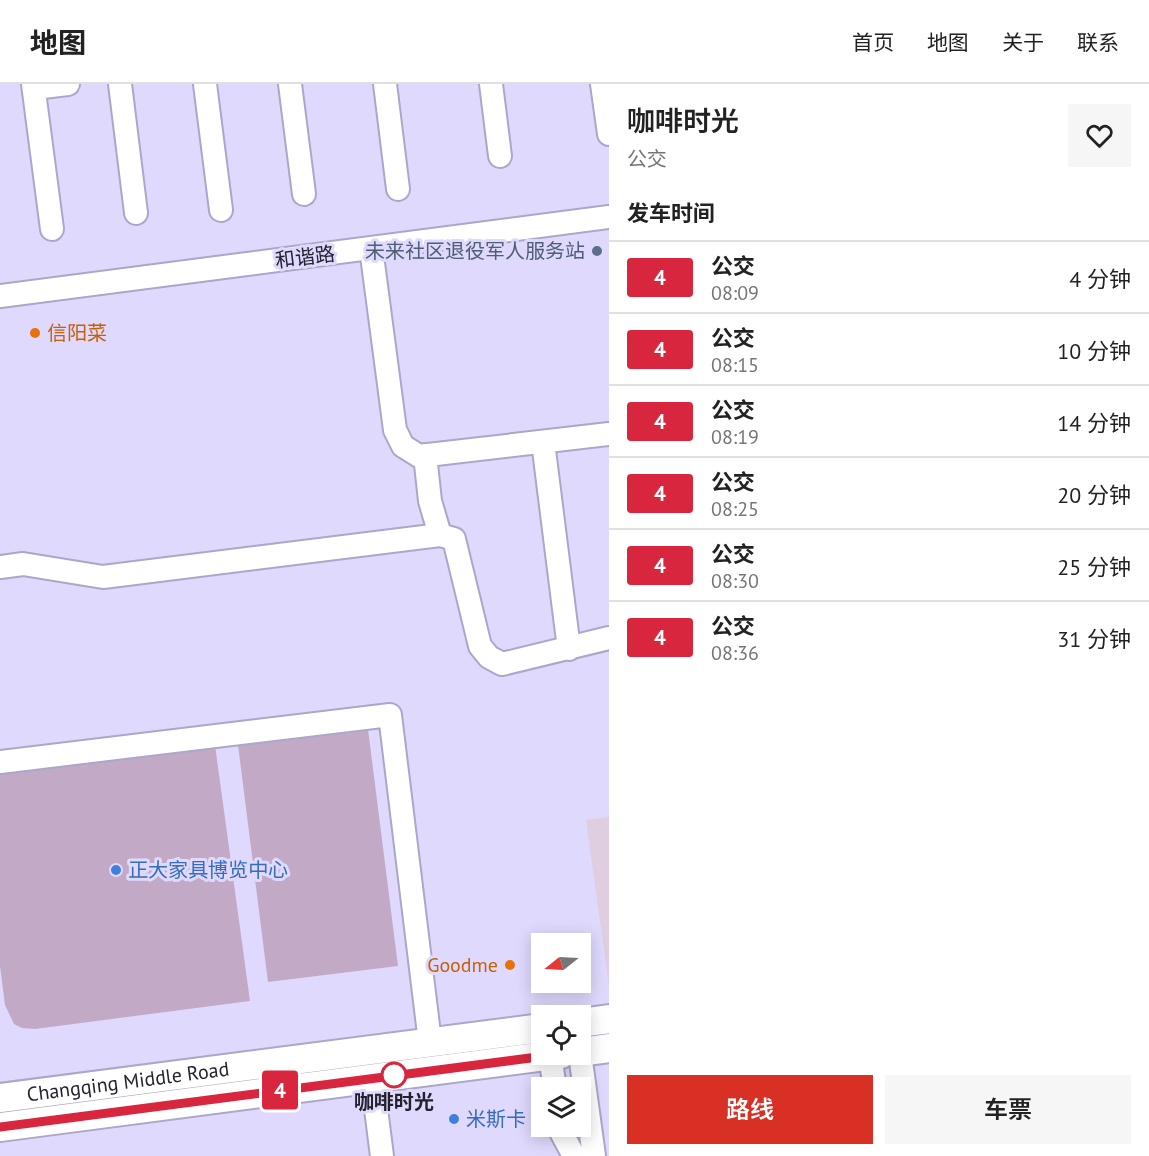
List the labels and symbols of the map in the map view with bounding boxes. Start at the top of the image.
place label: 未来社区退役军人服务站 [365,238,585,264]
street label: 和谐路 [274,240,336,274]
marker: 未来社区退役军人服务站 [590,244,604,258]
place label: 信阳菜 [47,320,107,346]
marker: 信阳菜 [28,326,42,340]
place label: 正大家具博览中心 [128,857,288,883]
marker: 正大家具博览中心 [109,863,123,877]
north arrow [531,933,591,993]
place label: Goodme [427,952,498,978]
marker: Goodme [503,958,517,972]
street label: Changqing Middle Road [25,1056,231,1107]
marker: 咖啡时光 [381,1062,407,1088]
line badge: 4 [260,1070,300,1110]
place label: 咖啡时光 [354,1089,434,1115]
place label: 米斯卡 [466,1106,526,1132]
marker: 米斯卡 [447,1112,461,1126]

